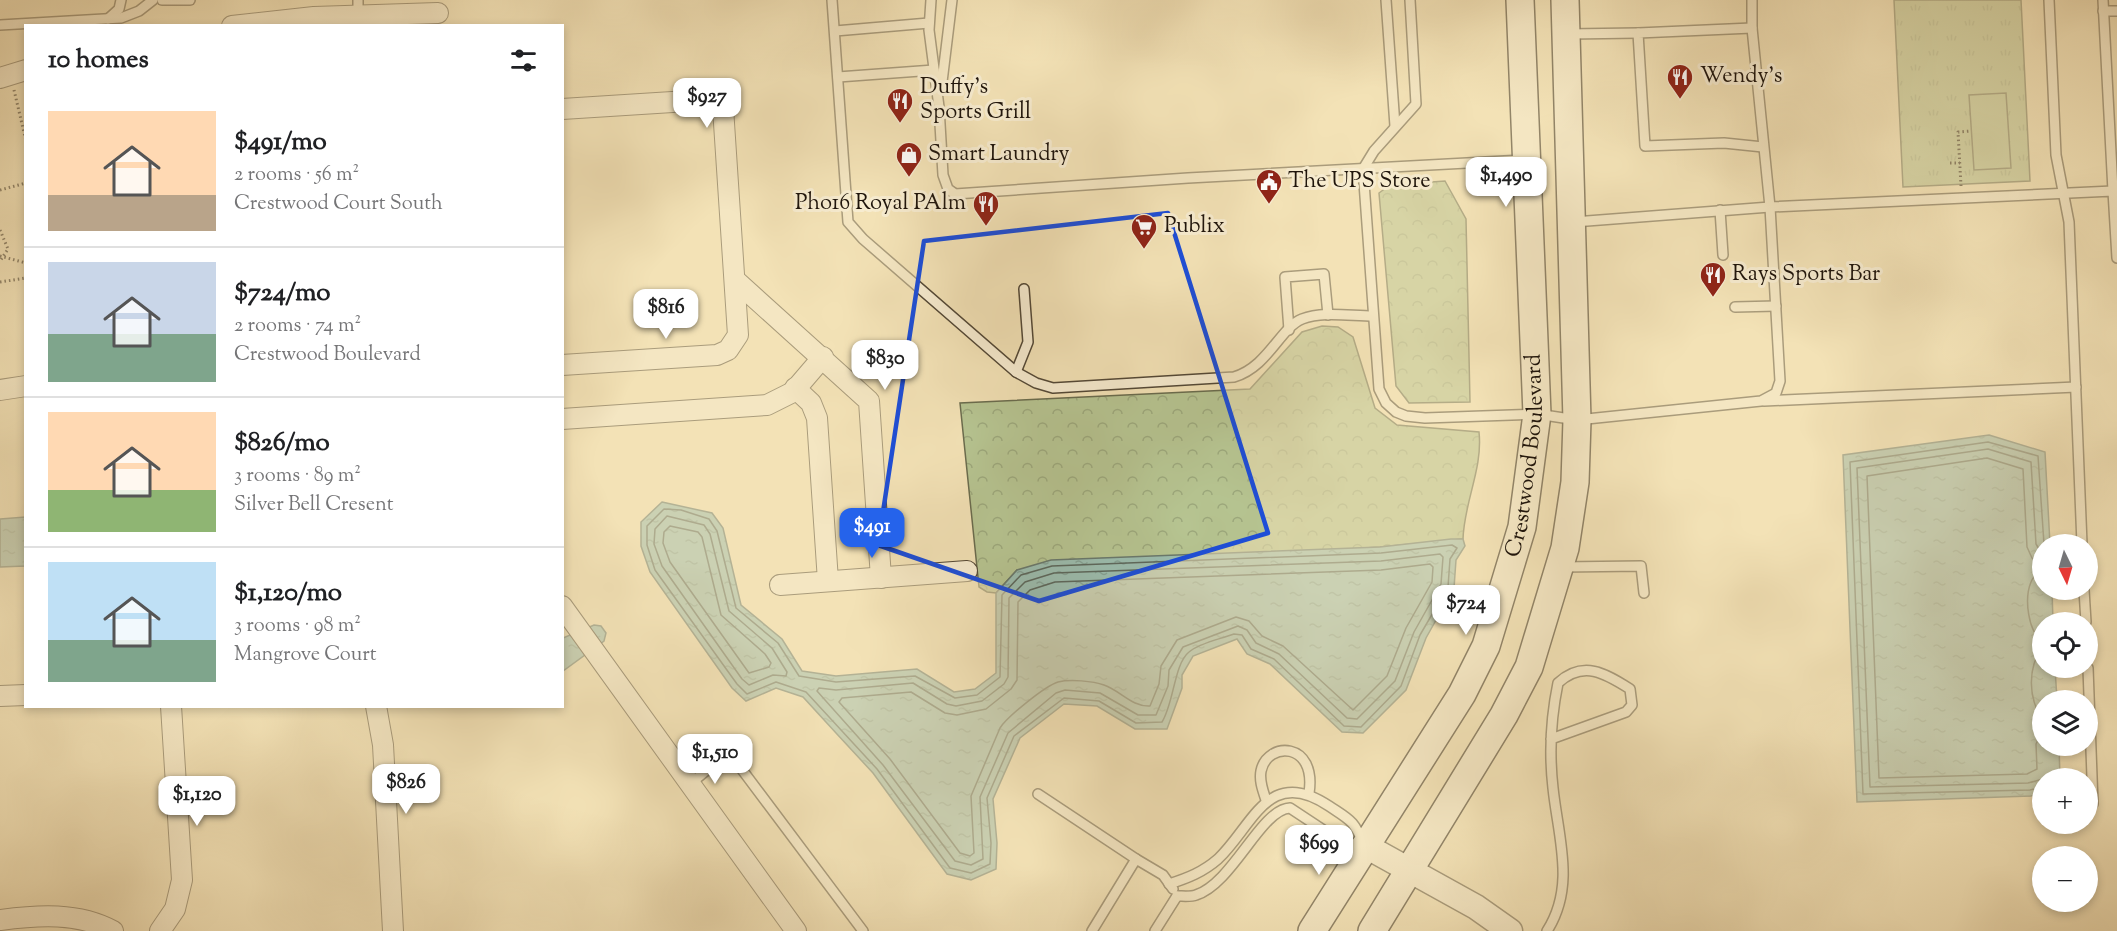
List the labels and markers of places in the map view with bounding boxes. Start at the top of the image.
place label: Wendy's [1700,61,1782,93]
restaurant icon: Wendy's [1665,62,1695,100]
place label: Duffy's Sports Grill [920,72,1031,129]
pin: $927 [671,78,743,129]
restaurant icon: Duffy's Sports Grill [885,86,915,124]
place label: Smart Laundry [928,139,1070,171]
shop icon: Smart Laundry [894,140,924,178]
pin: $1,490 [1457,157,1555,208]
place label: The UPS Store [1288,166,1430,198]
public building icon: The UPS Store [1254,167,1284,205]
place label: Pho16 Royal PAlm [795,188,966,220]
restaurant icon: Pho16 Royal PAlm [971,189,1001,227]
place label: Publix [1164,211,1225,243]
supermarket icon: Publix [1129,212,1159,250]
place label: Rays Sports Bar [1732,259,1880,291]
restaurant icon: Rays Sports Bar [1698,260,1728,298]
pin: $816 [630,289,702,340]
pin: $830 [849,340,921,391]
pin: $491 [836,508,908,559]
pin: $724 [1430,585,1502,636]
pin: $1,510 [666,734,764,785]
pin: $826 [370,764,442,815]
pin: $1,120 [148,776,246,827]
pin: $699 [1283,825,1355,876]

